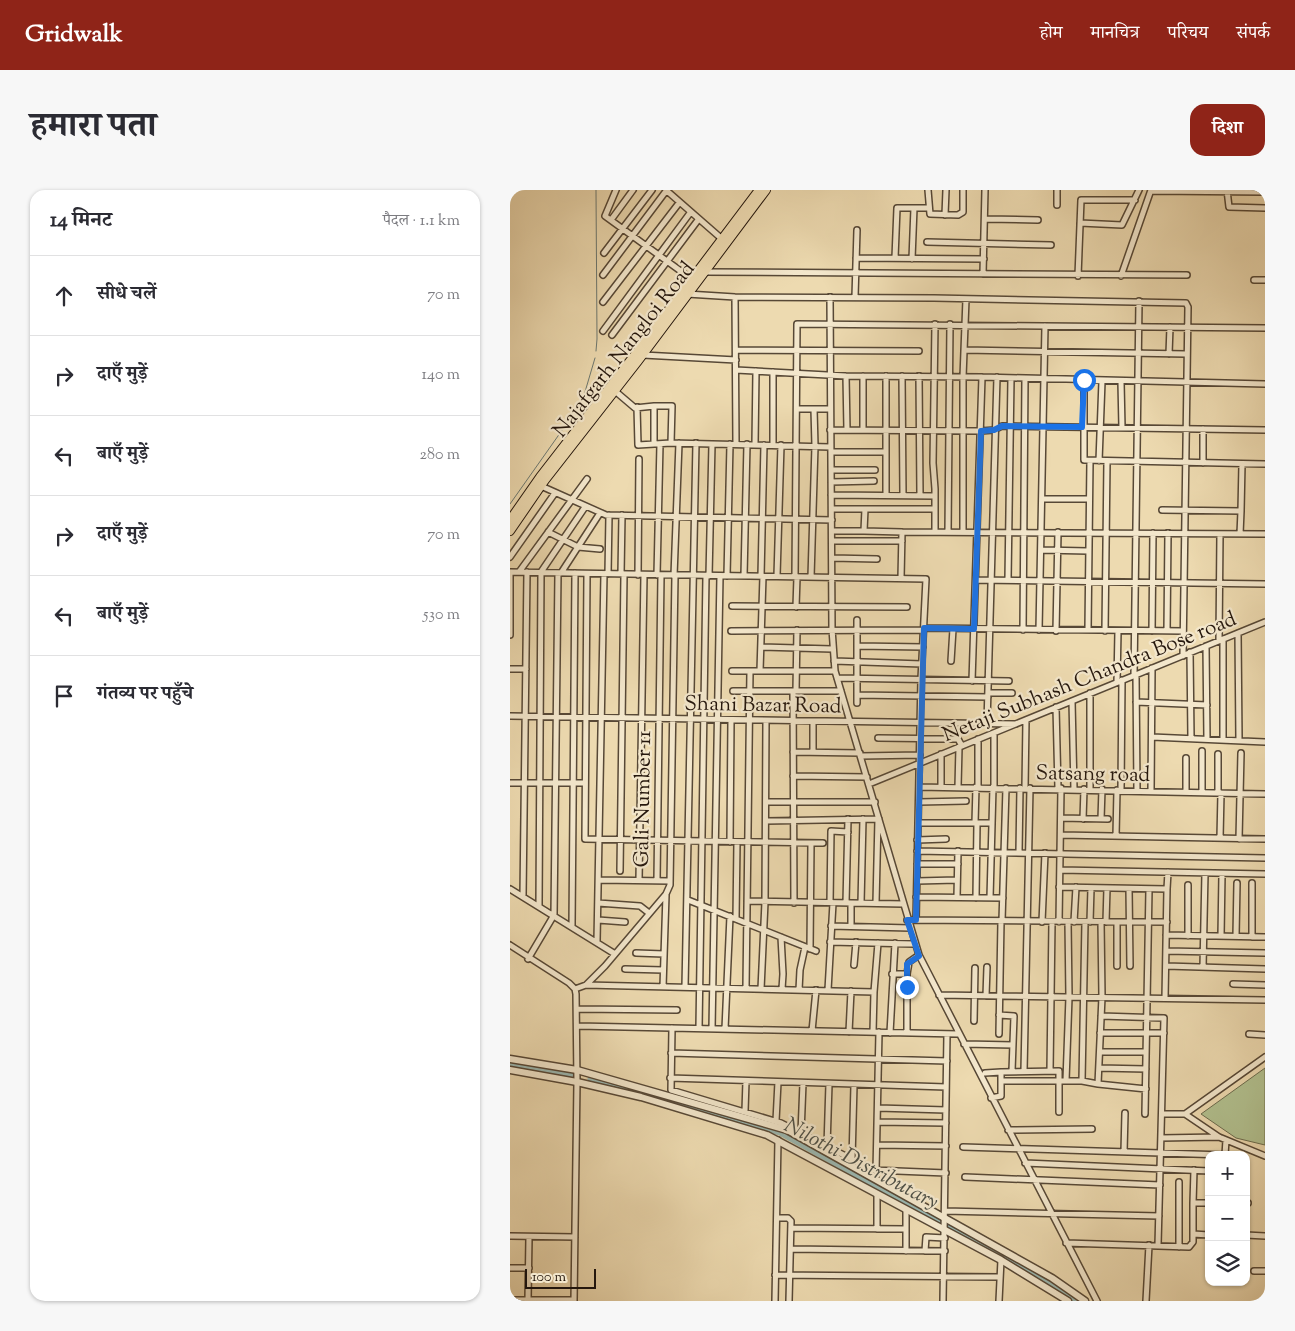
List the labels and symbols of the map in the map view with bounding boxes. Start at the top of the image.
street label: Najafgarh Nangloi Road [546,256,703,445]
route start [1073,369,1096,392]
street label: Netaji Subhash Chandra Bose road [938,605,1241,751]
street label: Shani Bazar Road [684,690,842,722]
street label: Gali Number 11 [628,730,660,868]
street label: Satsang road [1035,759,1151,791]
route end [896,976,919,999]
water label: Nilothi Distributary [778,1110,944,1219]
scale bar [525,1266,596,1289]

